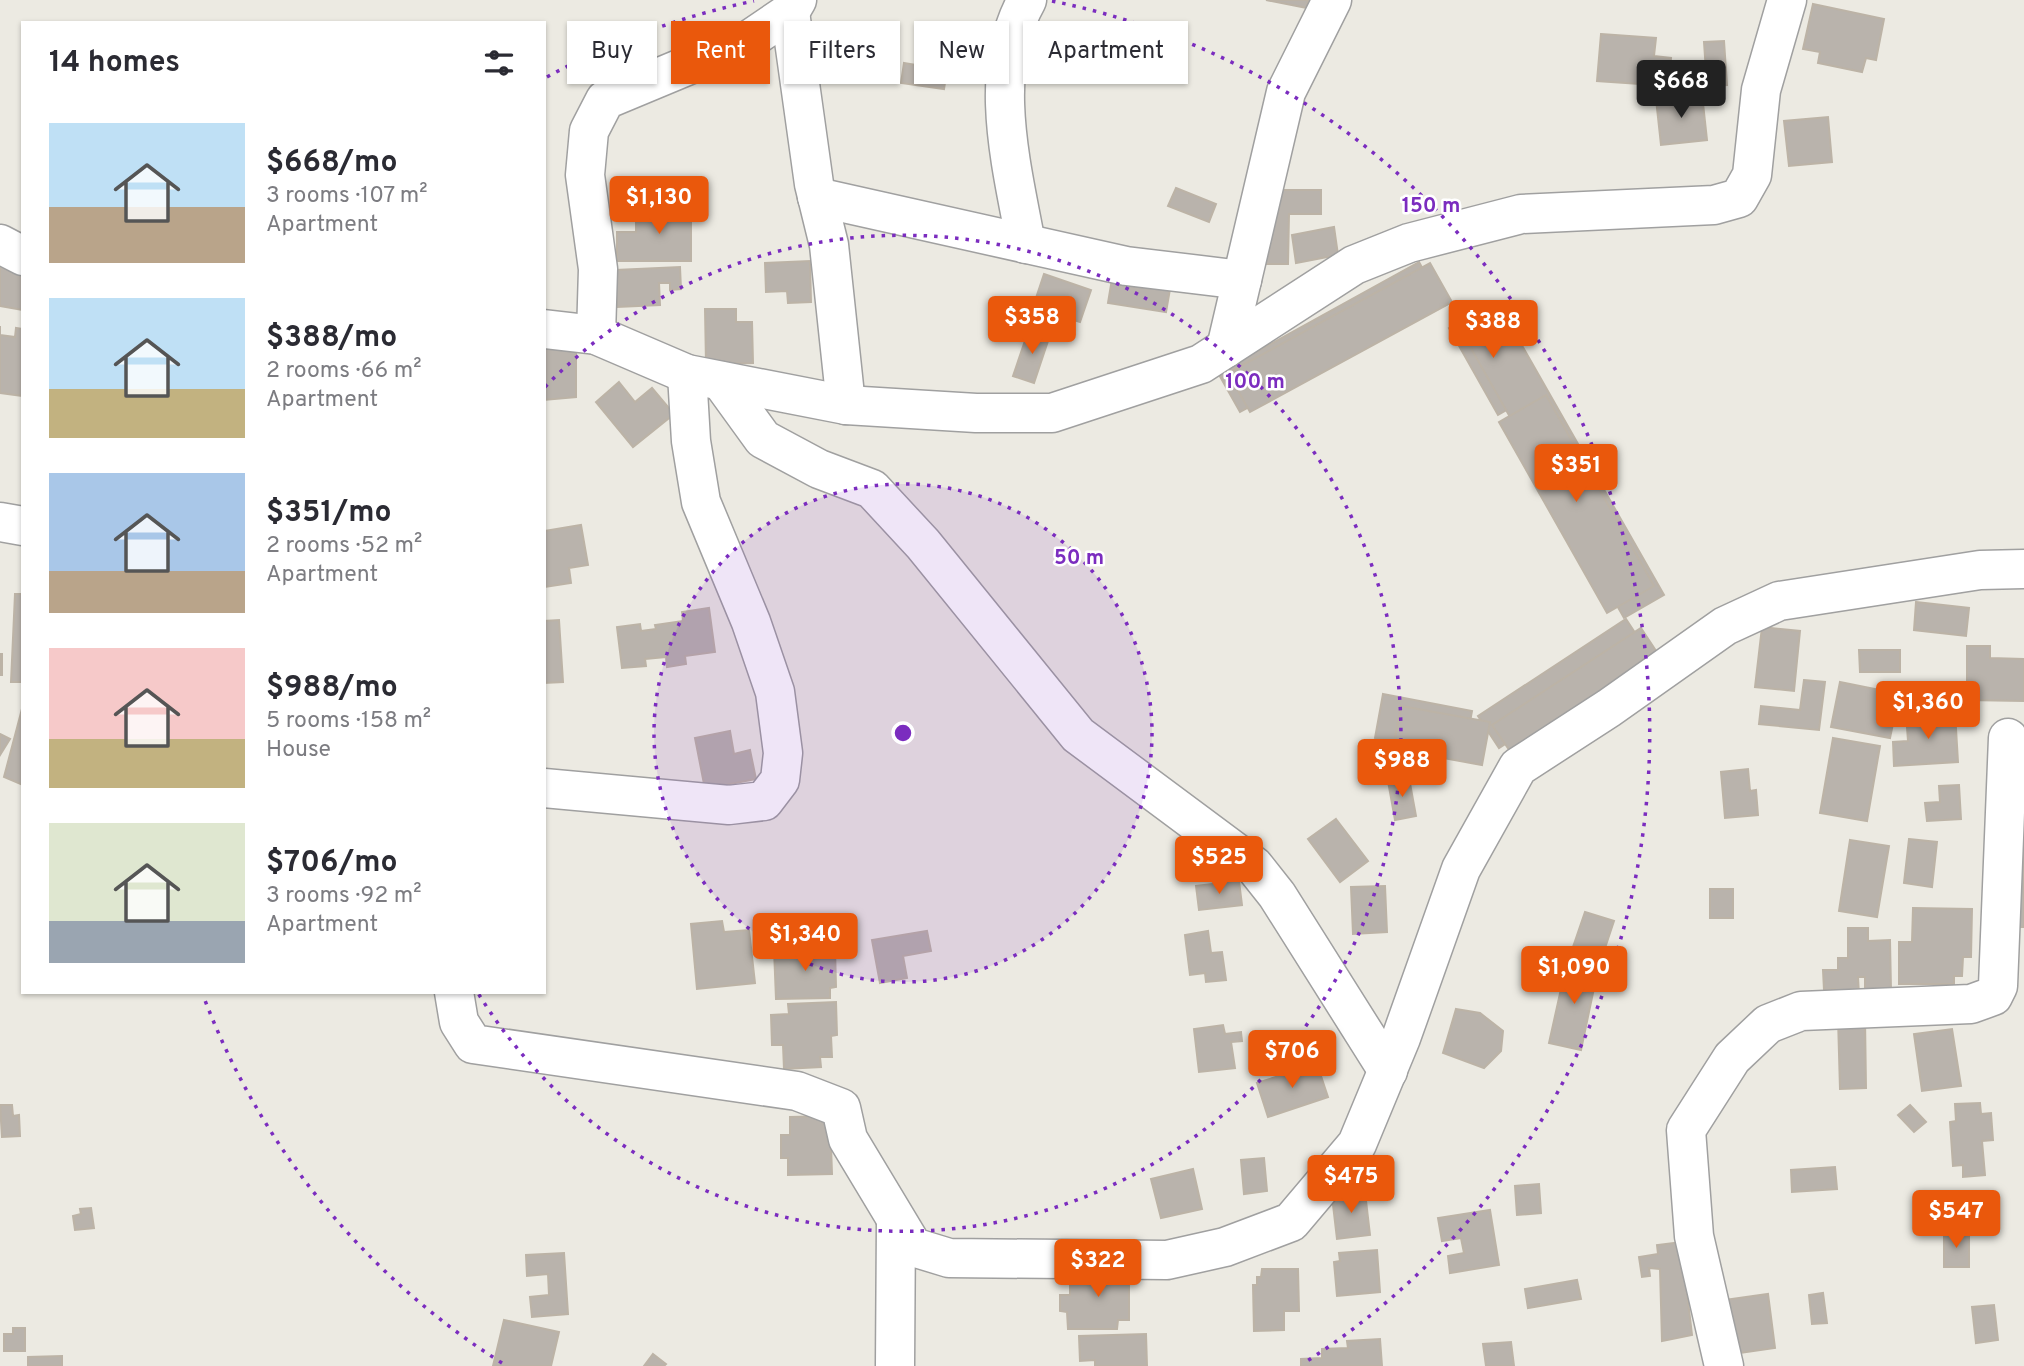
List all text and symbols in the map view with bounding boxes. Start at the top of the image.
chip: Buy [567,21,657,84]
chip: Rent [671,21,770,84]
chip: Filters [784,21,900,84]
chip: New [914,21,1009,84]
chip: Apartment [1023,21,1188,84]
icon: filters [480,44,518,82]
text: 14 homes [49,45,180,82]
pin: $668 [1640,60,1722,120]
text: $668 [1653,68,1709,97]
text: $668/mo [266,145,397,182]
icon: home [105,151,189,235]
pin: $1,130 [602,176,716,236]
text: 3 rooms · 107 m² [266,182,428,211]
text: $1,130 [626,184,692,213]
text: 150 m [1402,193,1460,220]
text: Apartment [266,211,378,240]
pin: $358 [991,296,1073,356]
pin: $388 [1452,300,1534,360]
text: $358 [1004,304,1060,333]
text: $388 [1465,308,1521,337]
text: $388/mo [266,320,397,357]
icon: home [105,326,189,410]
text: 2 rooms · 66 m² [266,357,422,386]
text: 100 m [1225,369,1285,396]
text: Apartment [266,386,378,415]
pin: $351 [1535,444,1617,504]
text: $351 [1551,452,1601,481]
text: $351/mo [266,495,392,532]
icon: home [105,501,189,585]
text: 2 rooms · 52 m² [266,532,422,561]
text: 50 m [1054,545,1104,572]
text: Apartment [266,561,378,590]
text: $988/mo [266,670,398,707]
icon: home [105,676,189,760]
pin: $1,360 [1871,682,1985,741]
text: $1,360 [1892,689,1964,718]
text: 5 rooms · 158 m² [266,707,431,736]
centre of rings [891,721,915,745]
text: House [266,736,331,765]
pin: $988 [1361,740,1443,799]
text: $988 [1374,747,1430,776]
pin: $525 [1178,836,1260,896]
text: $525 [1191,844,1247,873]
text: $706/mo [266,845,398,882]
icon: home [105,851,189,935]
text: 3 rooms · 92 m² [266,882,422,911]
text: Apartment [266,911,378,940]
pin: $1,340 [748,914,862,973]
text: $1,340 [769,921,841,950]
pin: $1,090 [1517,946,1631,1006]
text: $1,090 [1537,954,1611,983]
pin: $706 [1251,1030,1333,1090]
text: $706 [1264,1038,1320,1067]
pin: $475 [1310,1156,1392,1215]
text: $475 [1323,1163,1379,1192]
pin: $547 [1915,1190,1997,1250]
text: $547 [1928,1198,1984,1227]
pin: $322 [1057,1240,1139,1299]
text: $322 [1070,1247,1126,1276]

